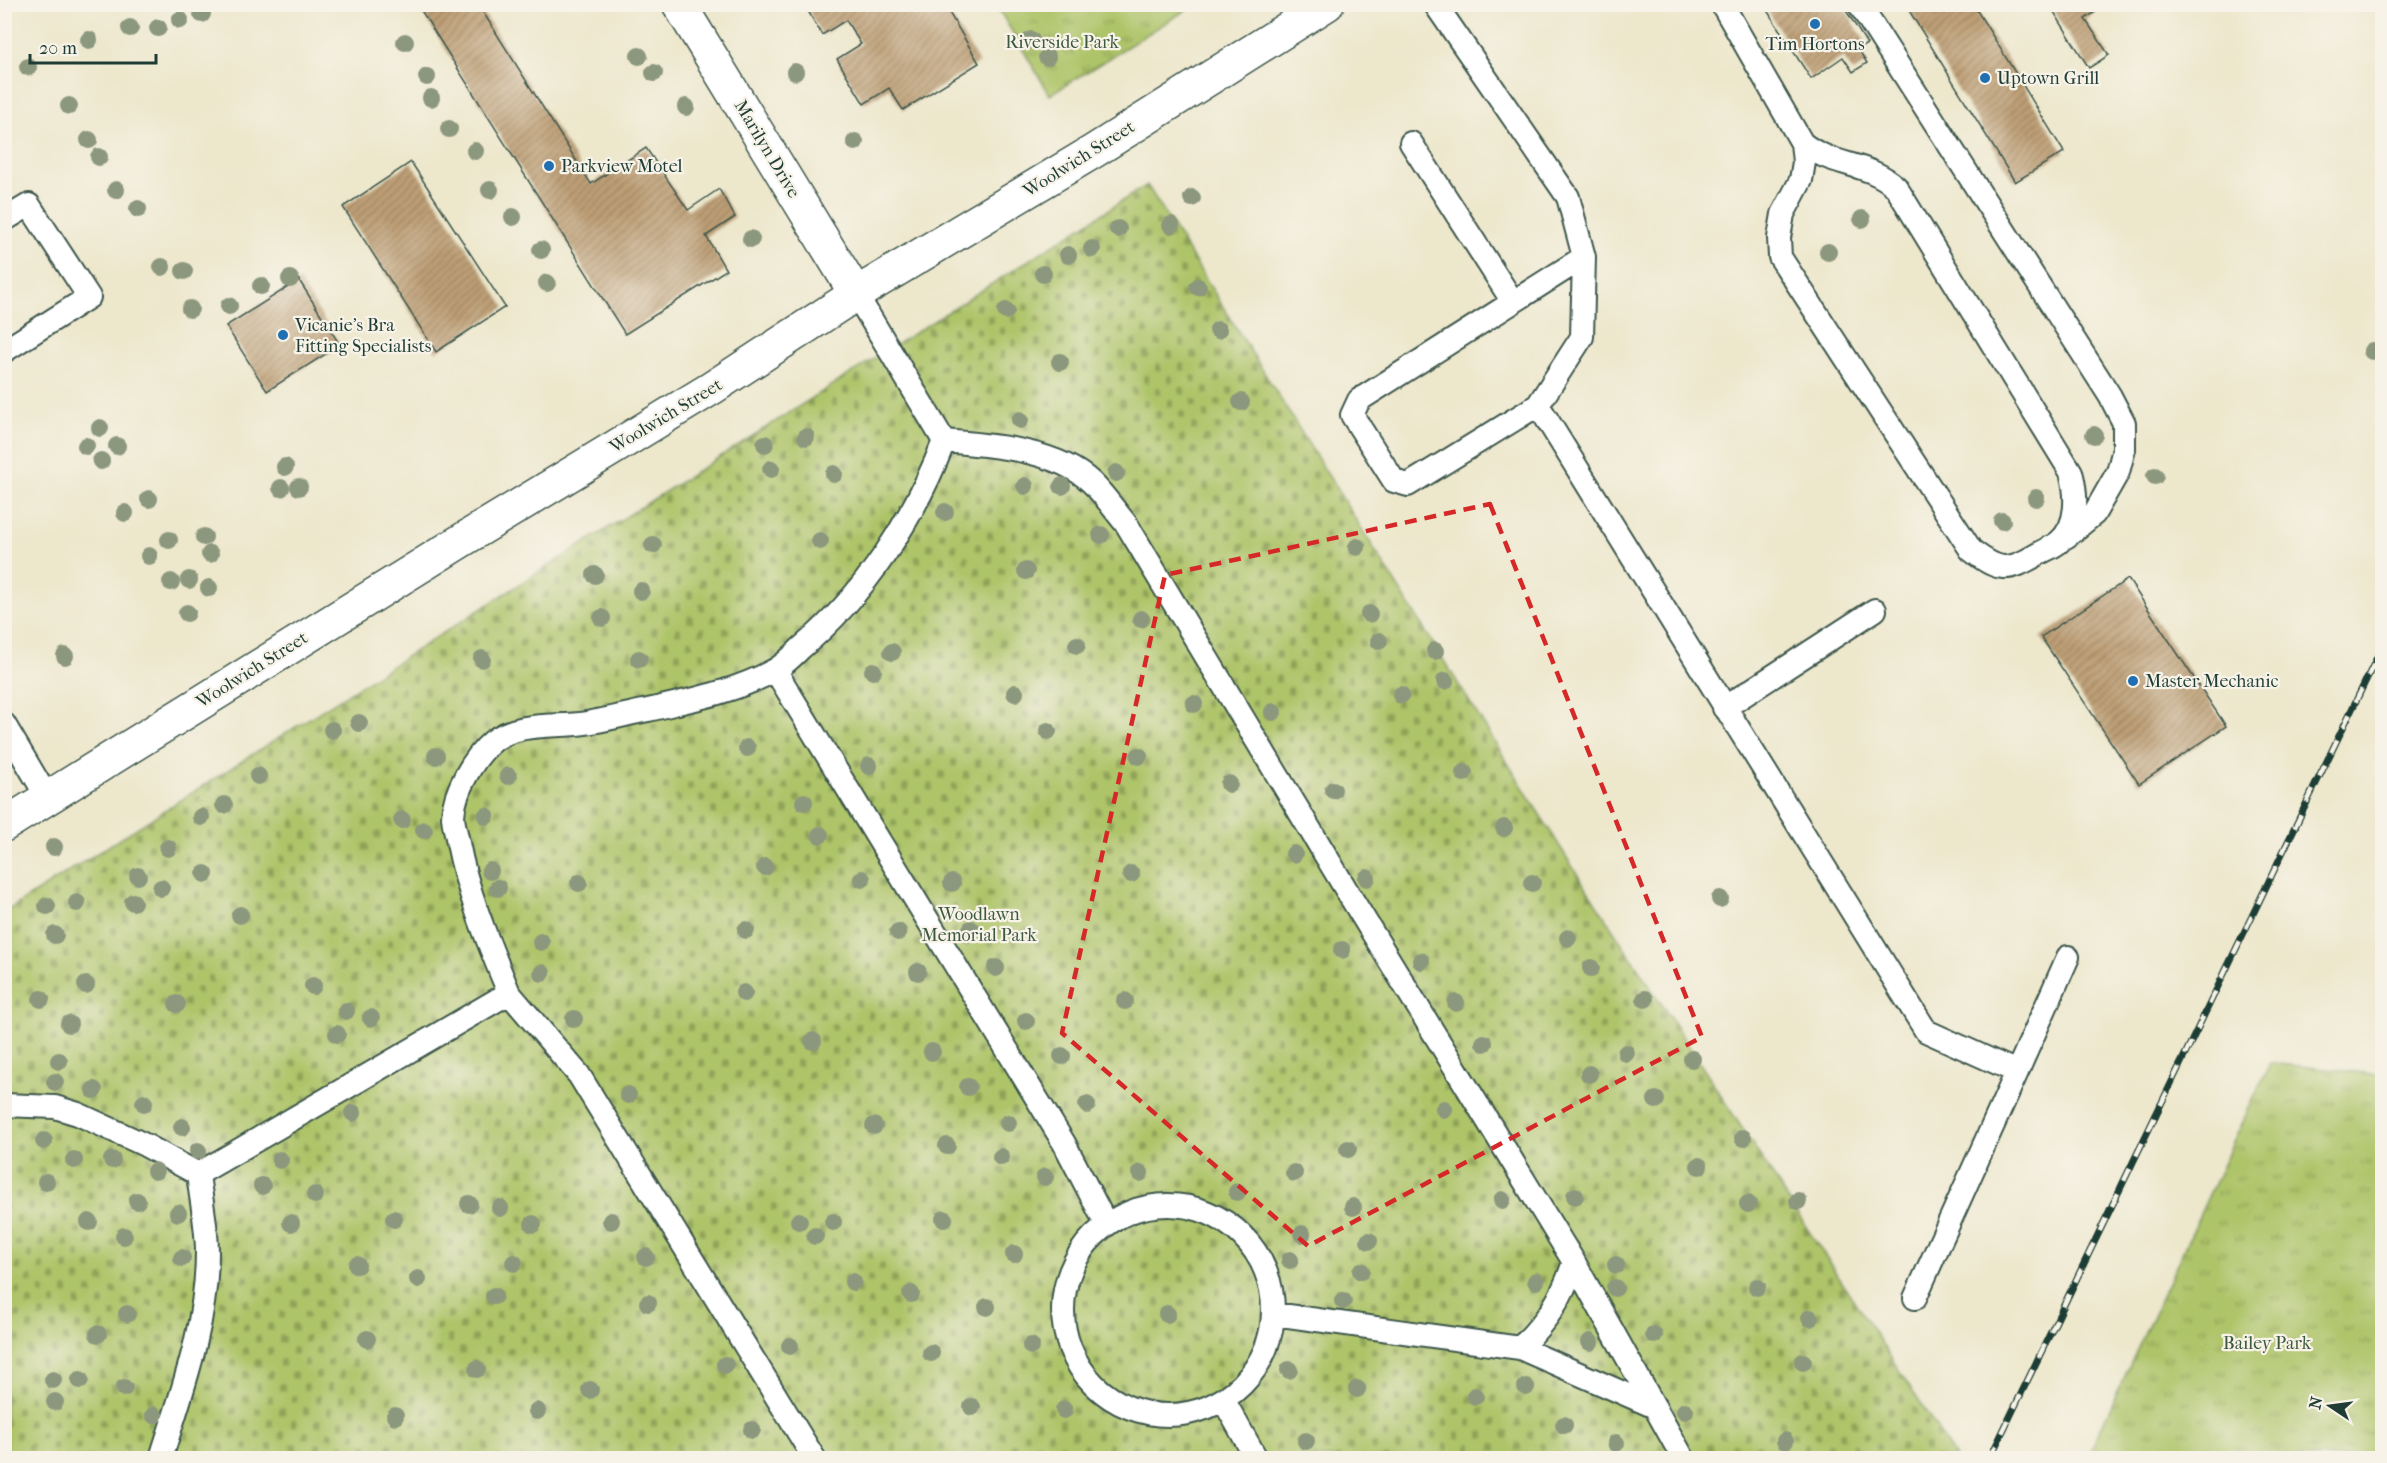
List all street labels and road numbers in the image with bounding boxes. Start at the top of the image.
street label: Marilyn Drive [730,96,804,202]
street label: Woolwich Street [1019,116,1139,202]
street label: Woolwich Street [605,374,726,458]
street label: Woolwich Street [192,627,312,713]

